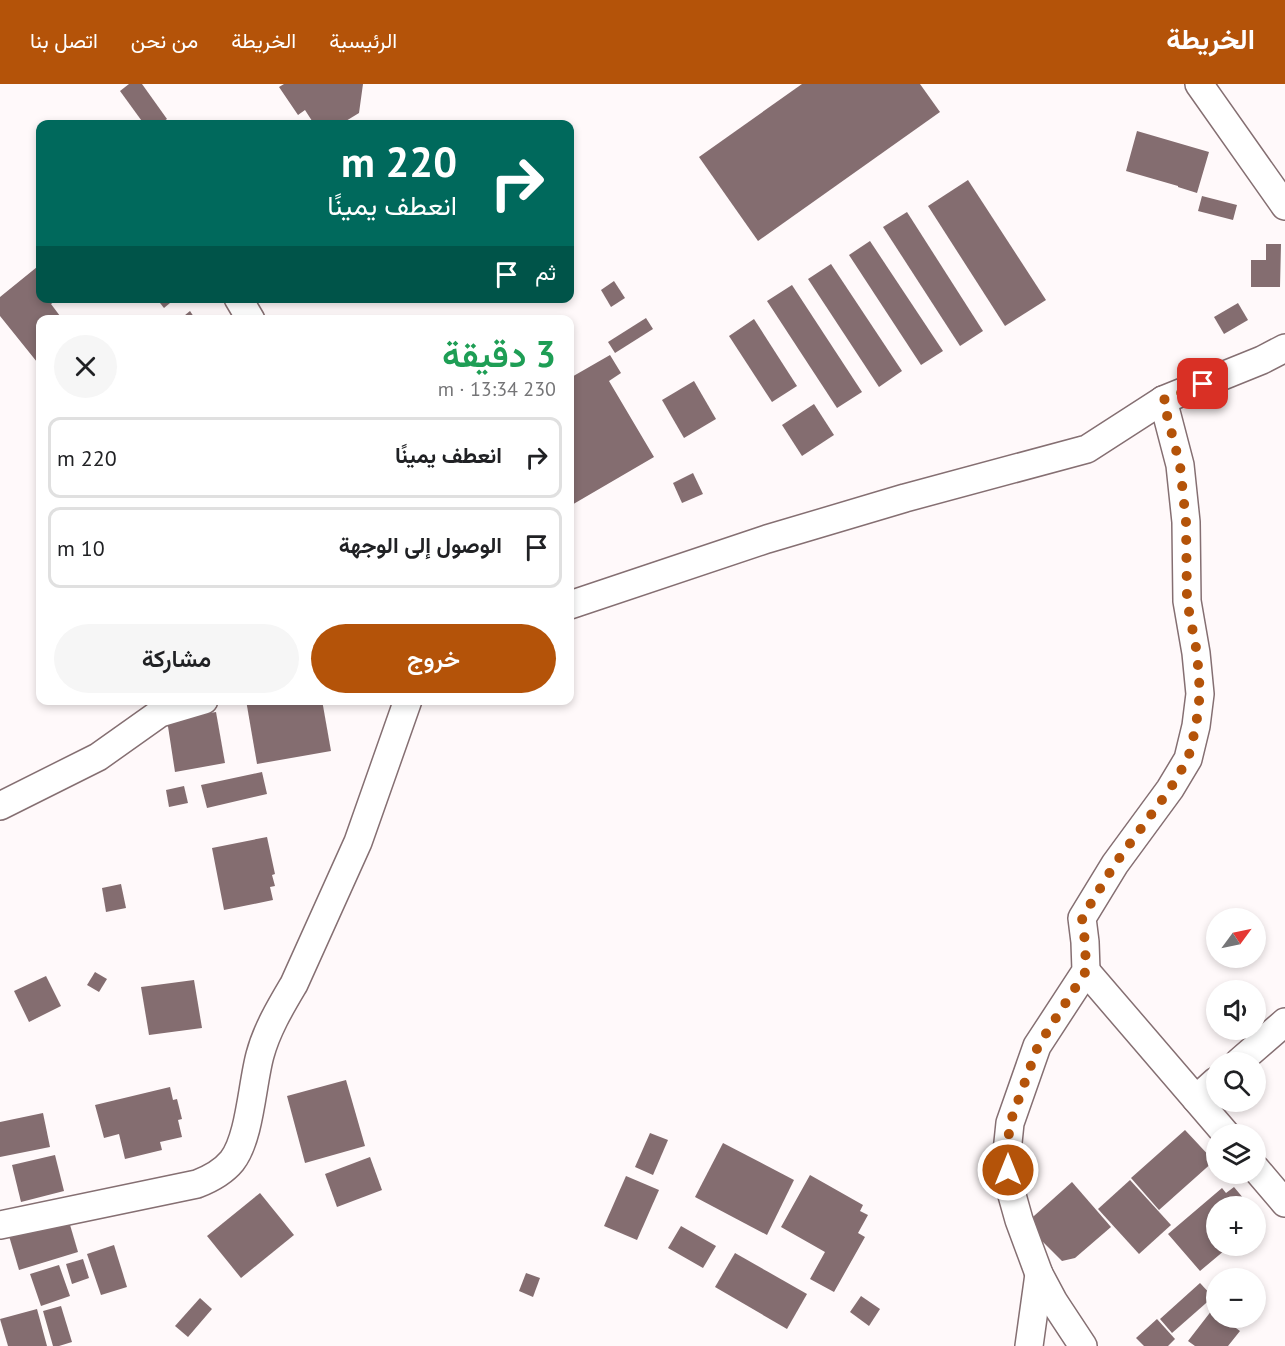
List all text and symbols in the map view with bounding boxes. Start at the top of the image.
text: الخريطة [1166,20,1255,57]
text: اتصل بنا [30,27,98,54]
text: من نحن [131,27,198,54]
text: الخريطة [231,27,296,54]
text: الرئيسية [329,27,397,54]
text: 220 m [341,134,457,189]
icon: right [478,144,556,222]
text: انعطف يمينًا [327,188,457,222]
icon: arrive [490,258,523,291]
text: ثم [535,258,556,286]
text: 3 دقيقة [442,330,556,377]
button: close [54,335,117,398]
pin [1177,358,1228,409]
icon: arrive [1186,367,1219,400]
text: 230 m · 13:34 [438,376,556,402]
text: انعطف يمينًا [395,441,502,469]
icon: right [520,441,553,474]
text: 220 m [57,444,117,472]
text: الوصول إلى الوجهة [339,531,502,559]
icon: arrive [520,531,553,564]
text: 10 m [57,534,105,562]
button: مشاركة [54,624,299,693]
button: خروج [311,624,556,693]
north arrow [1206,908,1266,968]
map controls [1206,908,1266,1328]
button: sound [1206,980,1266,1040]
button: search [1206,1052,1266,1112]
button: layers [1206,1124,1266,1184]
position arrow [976,1138,1040,1202]
button: + [1206,1196,1266,1256]
button: − [1206,1268,1266,1328]

